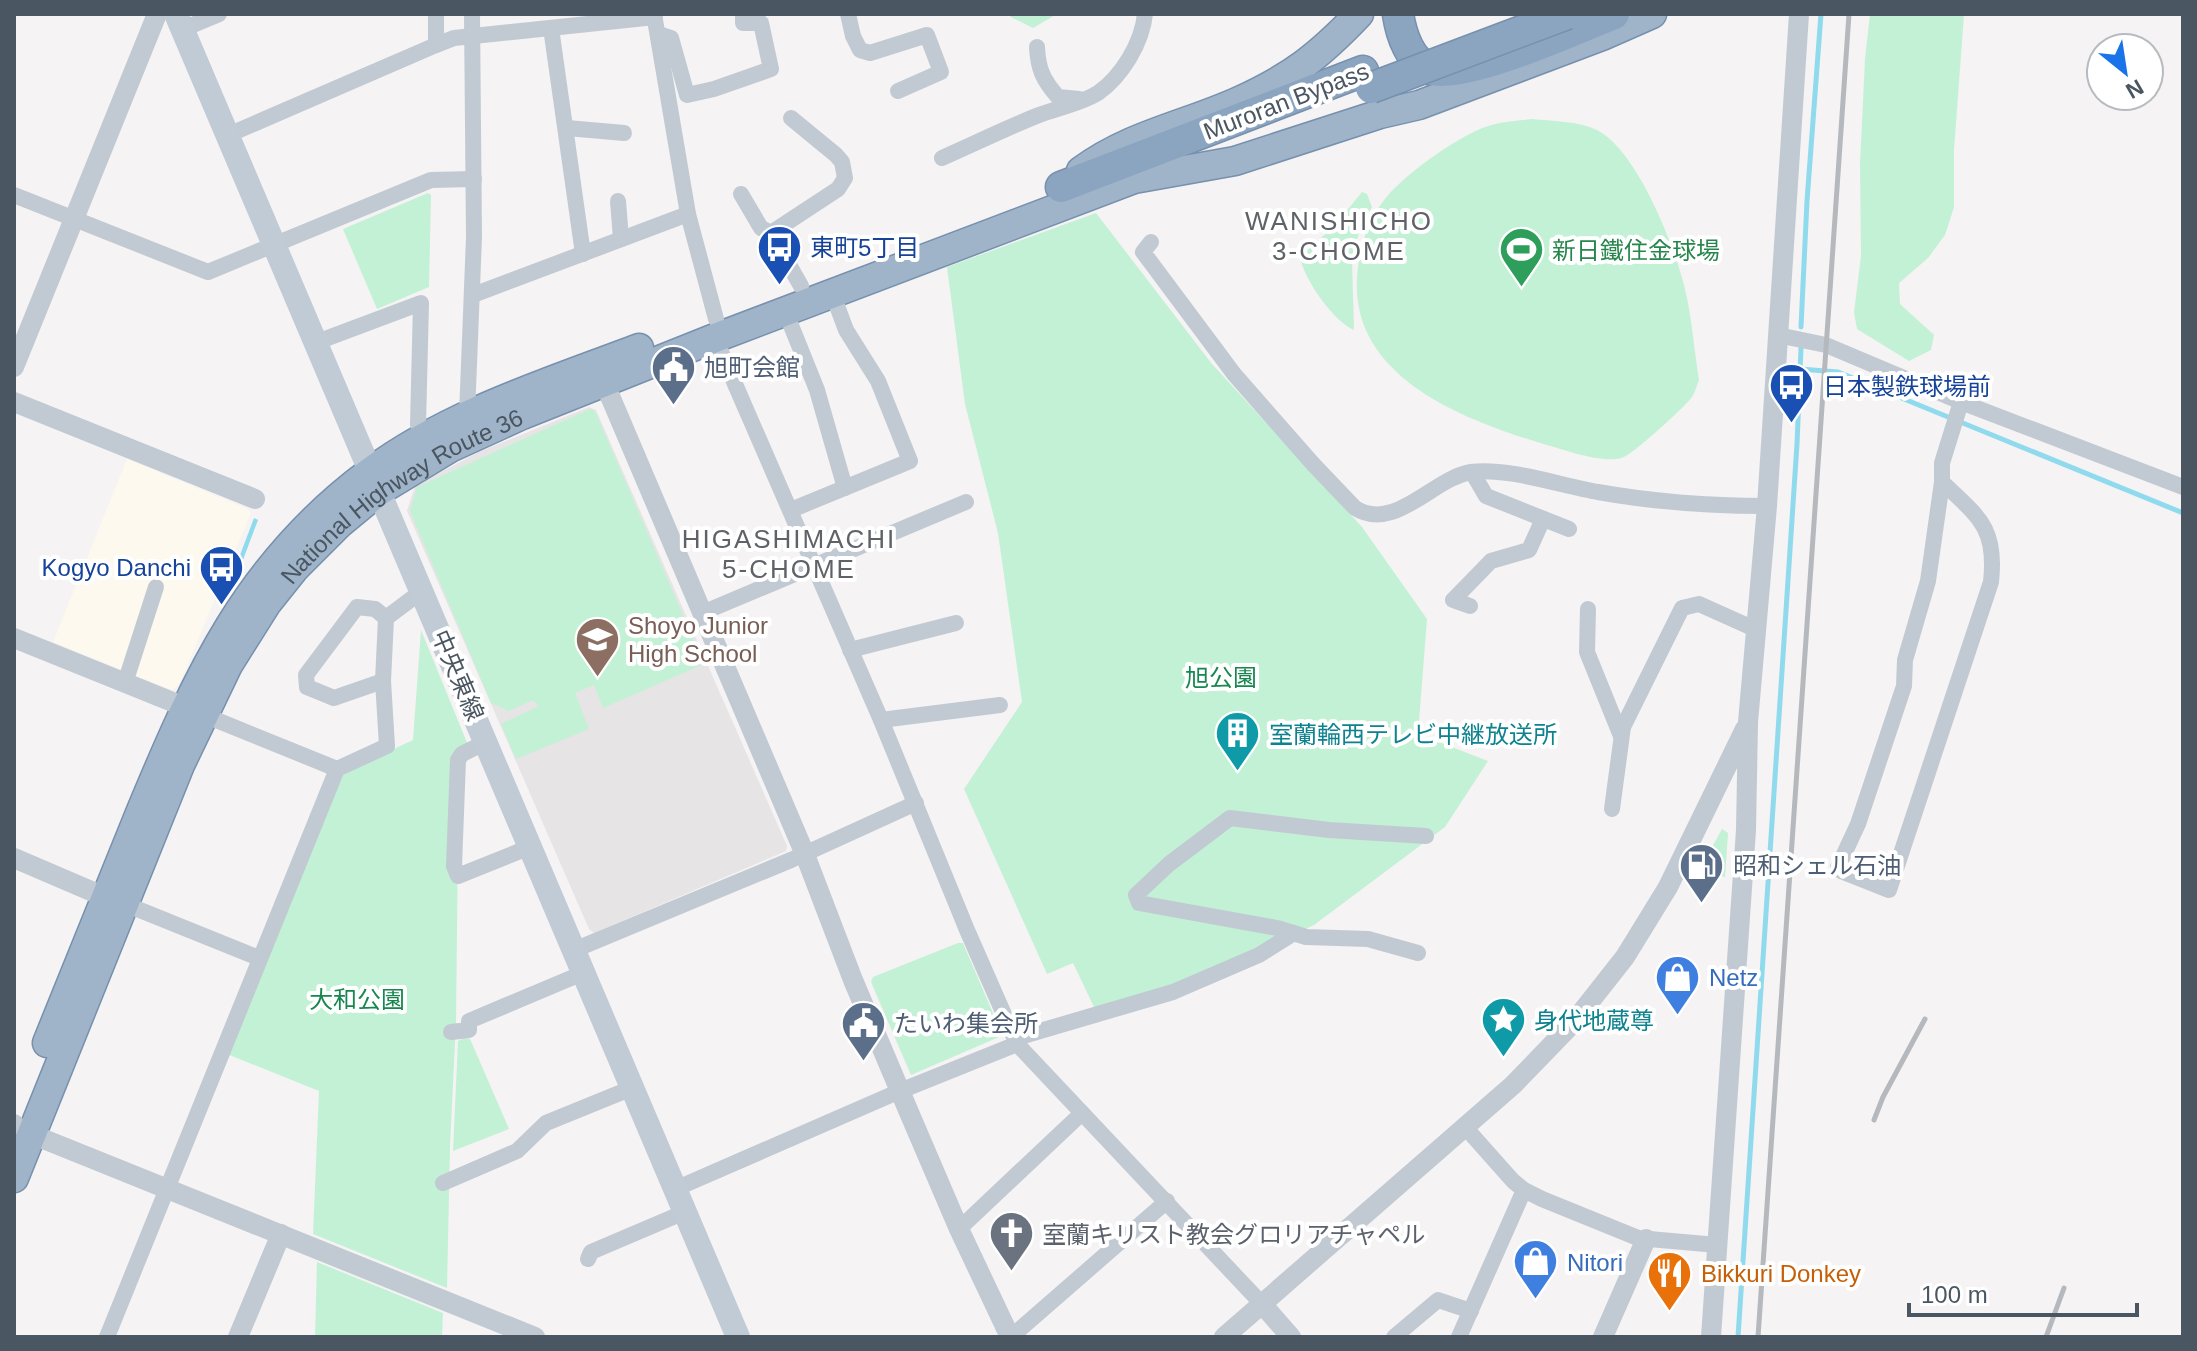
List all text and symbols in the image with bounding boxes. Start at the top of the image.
north arrow [2085,32,2165,112]
street label: Muroran Bypass [1200,57,1372,145]
text: N [2122,74,2148,104]
district label: WANISHICHO 3-CHOME [1245,206,1433,266]
bus stop icon: 東町5丁目 [755,223,803,286]
sports icon: 新日鐵住金球場 [1497,226,1545,289]
place label: 東町5丁目 [810,234,919,261]
place label: 新日鐵住金球場 [1552,237,1720,264]
public building icon: 旭町会館 [649,343,697,406]
place label: 旭町会館 [704,354,800,381]
bus stop icon: 日本製鉄球場前 [1768,362,1816,425]
place label: 日本製鉄球場前 [1823,373,1991,400]
street label: National Highway Route 36 [275,403,527,589]
district label: HIGASHIMACHI 5-CHOME [682,524,896,584]
bus stop icon: Kogyo Danchi [198,543,246,606]
place label: Kogyo Danchi [42,554,191,581]
place label: Shoyo Junior High School [628,612,768,667]
school or university icon: Shoyo Junior High School [573,615,621,678]
street label: 中央東線 [427,626,489,724]
park label: 旭公園 [1185,664,1257,691]
building icon: 室蘭輪西テレビ中継放送所 [1214,710,1262,773]
place label: 室蘭輪西テレビ中継放送所 [1269,721,1557,748]
fuel station icon: 昭和シェル石油 [1678,841,1726,904]
place label: 昭和シェル石油 [1733,852,1901,879]
shop icon: Netz [1654,953,1702,1016]
place label: Netz [1709,964,1758,991]
park label: 大和公園 [309,986,405,1013]
place icon: 身代地蔵尊 [1479,996,1527,1059]
public building icon: たいわ集会所 [839,999,887,1062]
place label: 身代地蔵尊 [1534,1007,1654,1034]
place label: たいわ集会所 [894,1010,1038,1037]
church icon: 室蘭キリスト教会グロリアチャペル [987,1210,1035,1273]
place label: 室蘭キリスト教会グロリアチャペル [1042,1221,1425,1248]
shop icon: Nitori [1512,1238,1560,1301]
place label: Nitori [1567,1249,1623,1276]
restaurant icon: Bikkuri Donkey [1646,1249,1694,1312]
place label: Bikkuri Donkey [1701,1260,1861,1287]
scale bar [1909,1267,2137,1317]
text: 100 m [1921,1281,1988,1308]

